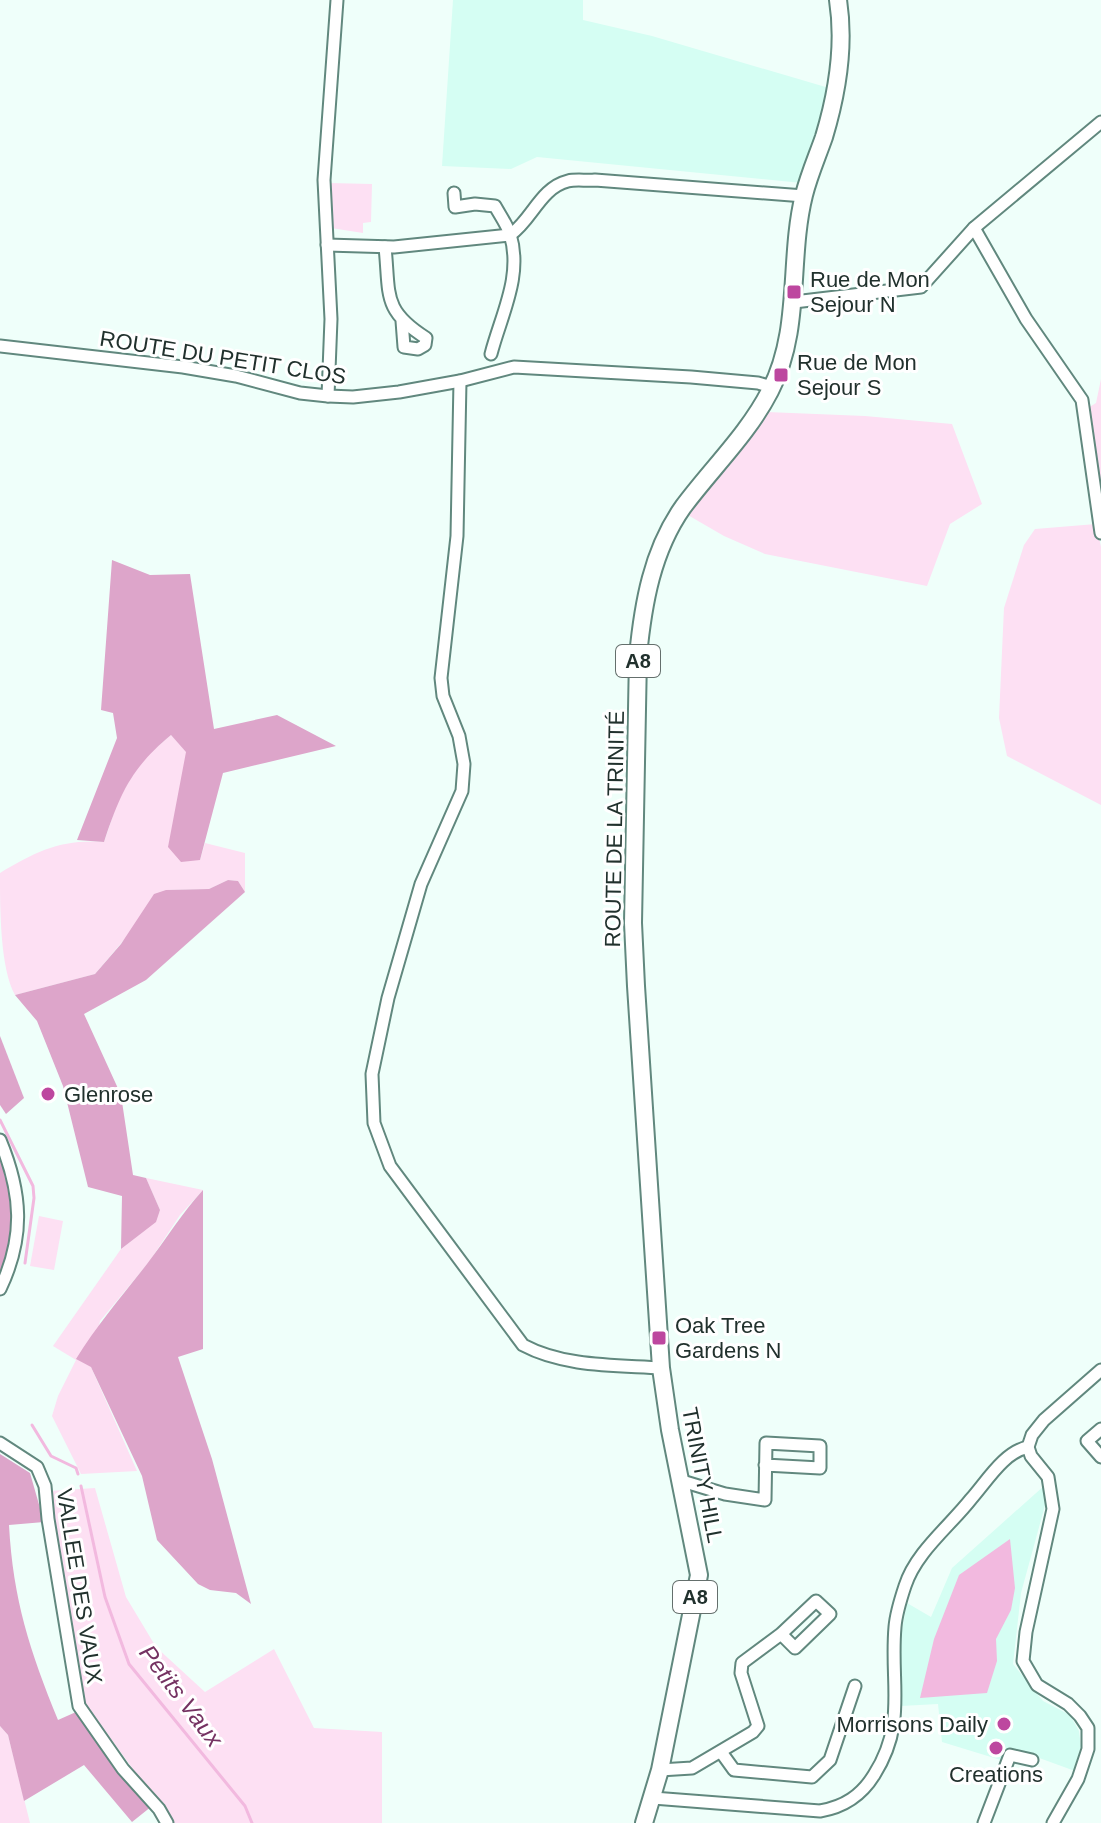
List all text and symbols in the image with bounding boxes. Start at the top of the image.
place label: Rue de Mon Sejour N [810,267,930,317]
marker: Rue de Mon Sejour N [785,283,803,301]
street label: ROUTE DU PETIT CLOS [98,326,348,389]
place label: Rue de Mon Sejour S [797,350,917,400]
marker: Rue de Mon Sejour S [772,366,790,384]
road number: A8 [616,645,660,677]
street label: ROUTE DE LA TRINITÉ [600,710,629,948]
place label: Glenrose [64,1082,153,1107]
marker: Glenrose [39,1085,57,1103]
place label: Oak Tree Gardens N [675,1313,781,1363]
marker: Oak Tree Gardens N [650,1329,668,1347]
street label: TRINITY HILL [677,1405,728,1545]
street label: VALLEE DES VAUX [52,1487,107,1686]
road number: A8 [673,1581,717,1613]
water label: Petits Vaux [134,1639,229,1753]
place label: Morrisons Daily [836,1712,988,1737]
marker: Morrisons Daily [995,1715,1013,1733]
marker: Creations [987,1739,1005,1757]
place label: Creations [949,1762,1043,1787]

